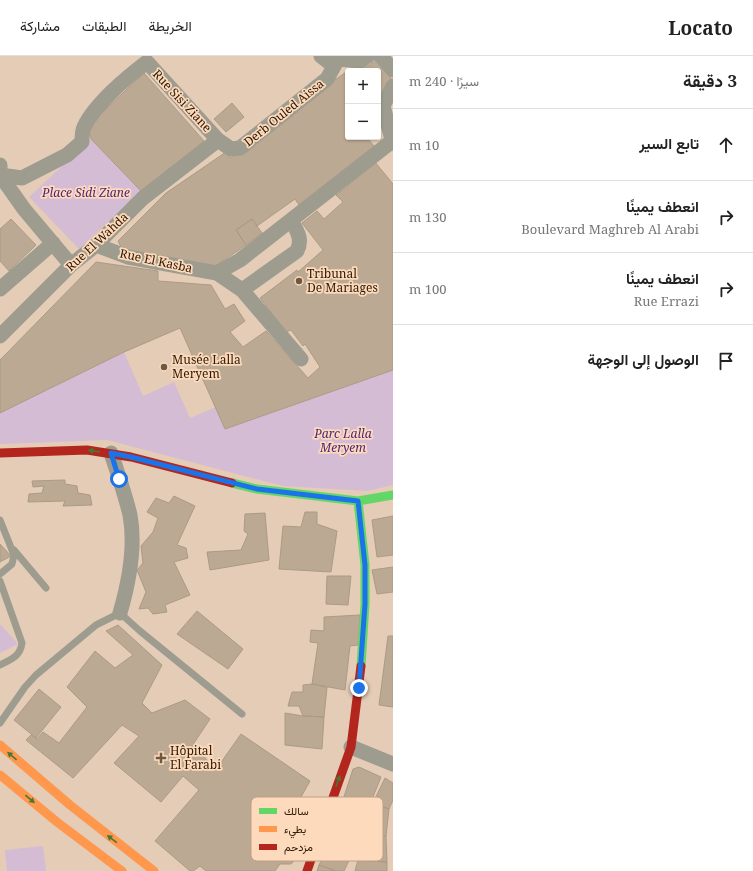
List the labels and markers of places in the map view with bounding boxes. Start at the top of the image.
place label: Tribunal De Mariages [307,265,378,296]
marker: Tribunal De Mariages [294,276,304,286]
place label: Musée Lalla Meryem [172,351,241,382]
marker: Musée Lalla Meryem [159,362,169,372]
place label: Hôpital El Farabi [170,742,221,773]
marker: Hôpital El Farabi [155,752,167,764]

